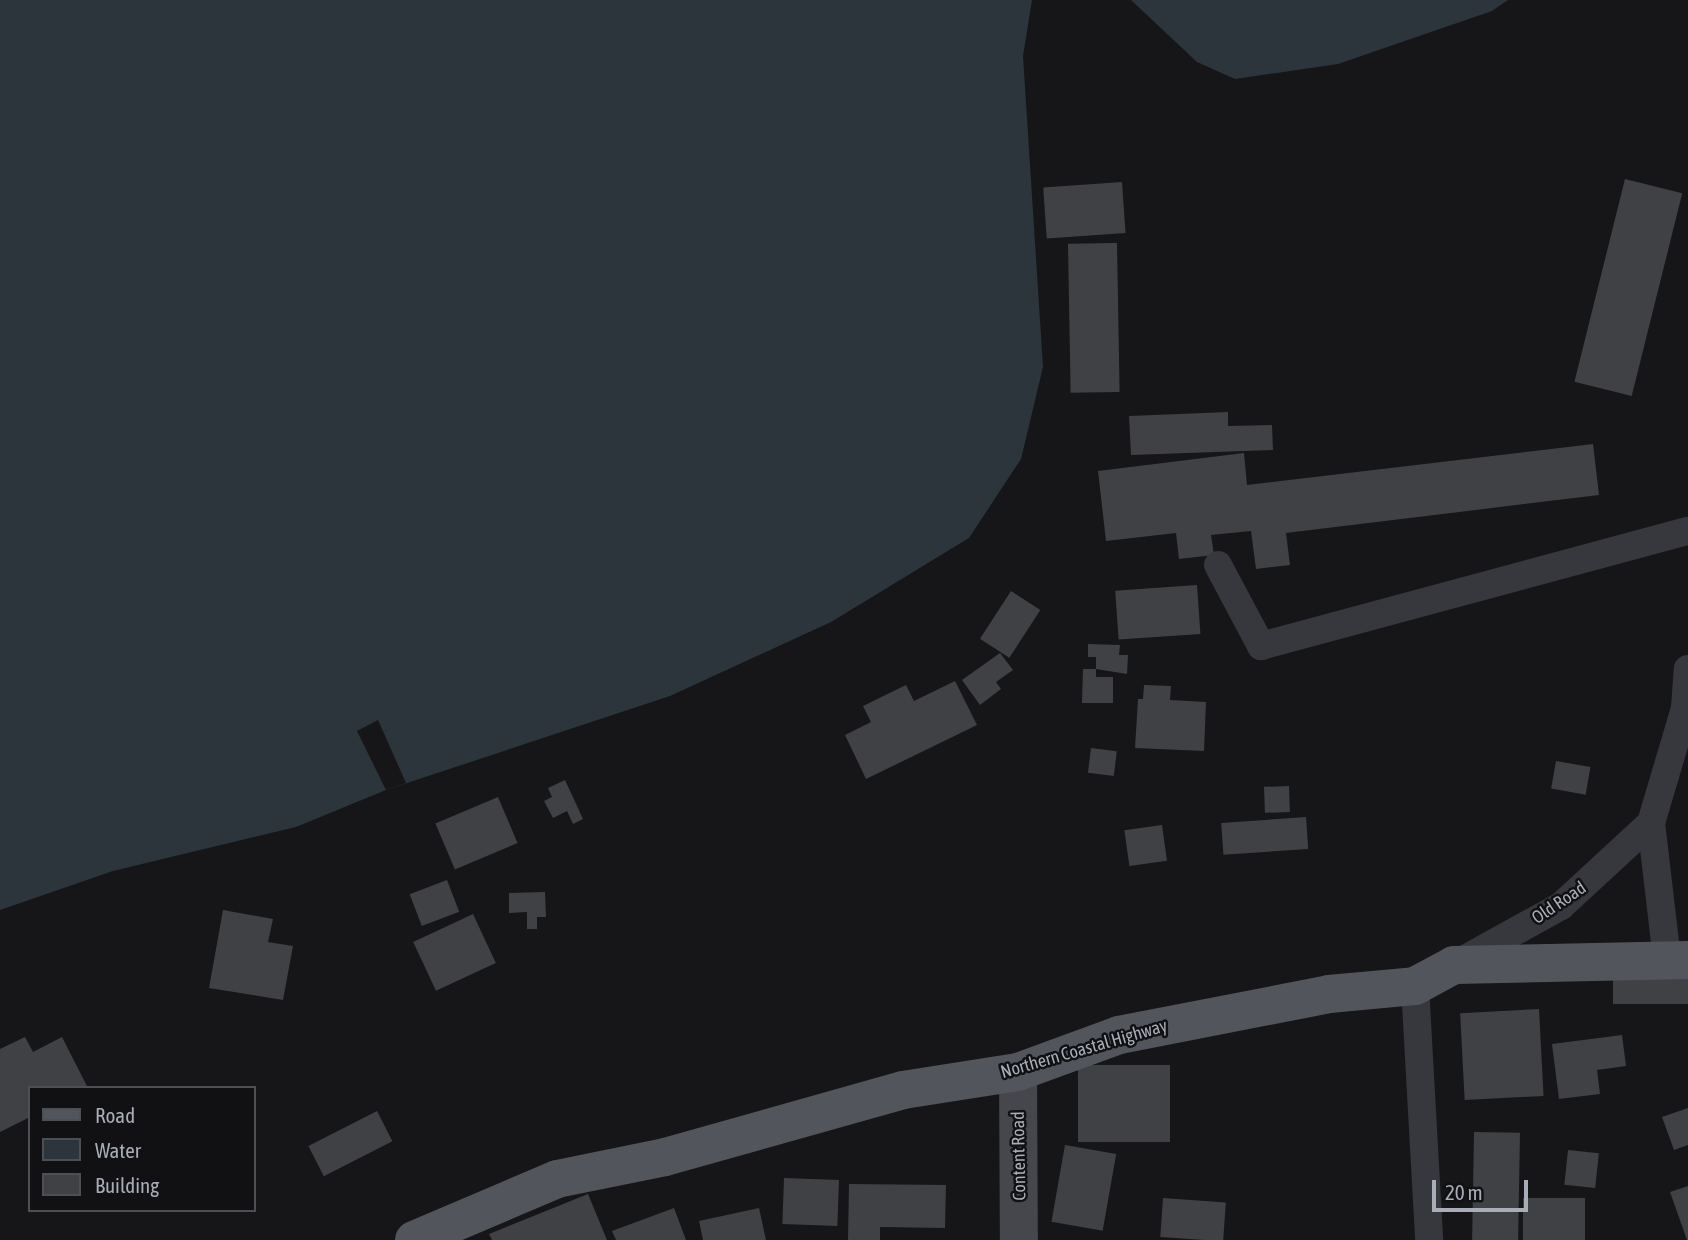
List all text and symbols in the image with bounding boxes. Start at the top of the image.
street label: Old Road [1528,877,1590,929]
street label: Northern Coastal Highway [998,1015,1170,1083]
legend [28,1086,256,1212]
text: Road [95,1103,135,1127]
street label: Content Road [1007,1111,1031,1201]
text: Water [95,1138,141,1162]
scale bar [1436,1166,1532,1210]
text: Building [95,1173,159,1197]
text: 20 m [1445,1180,1483,1204]

